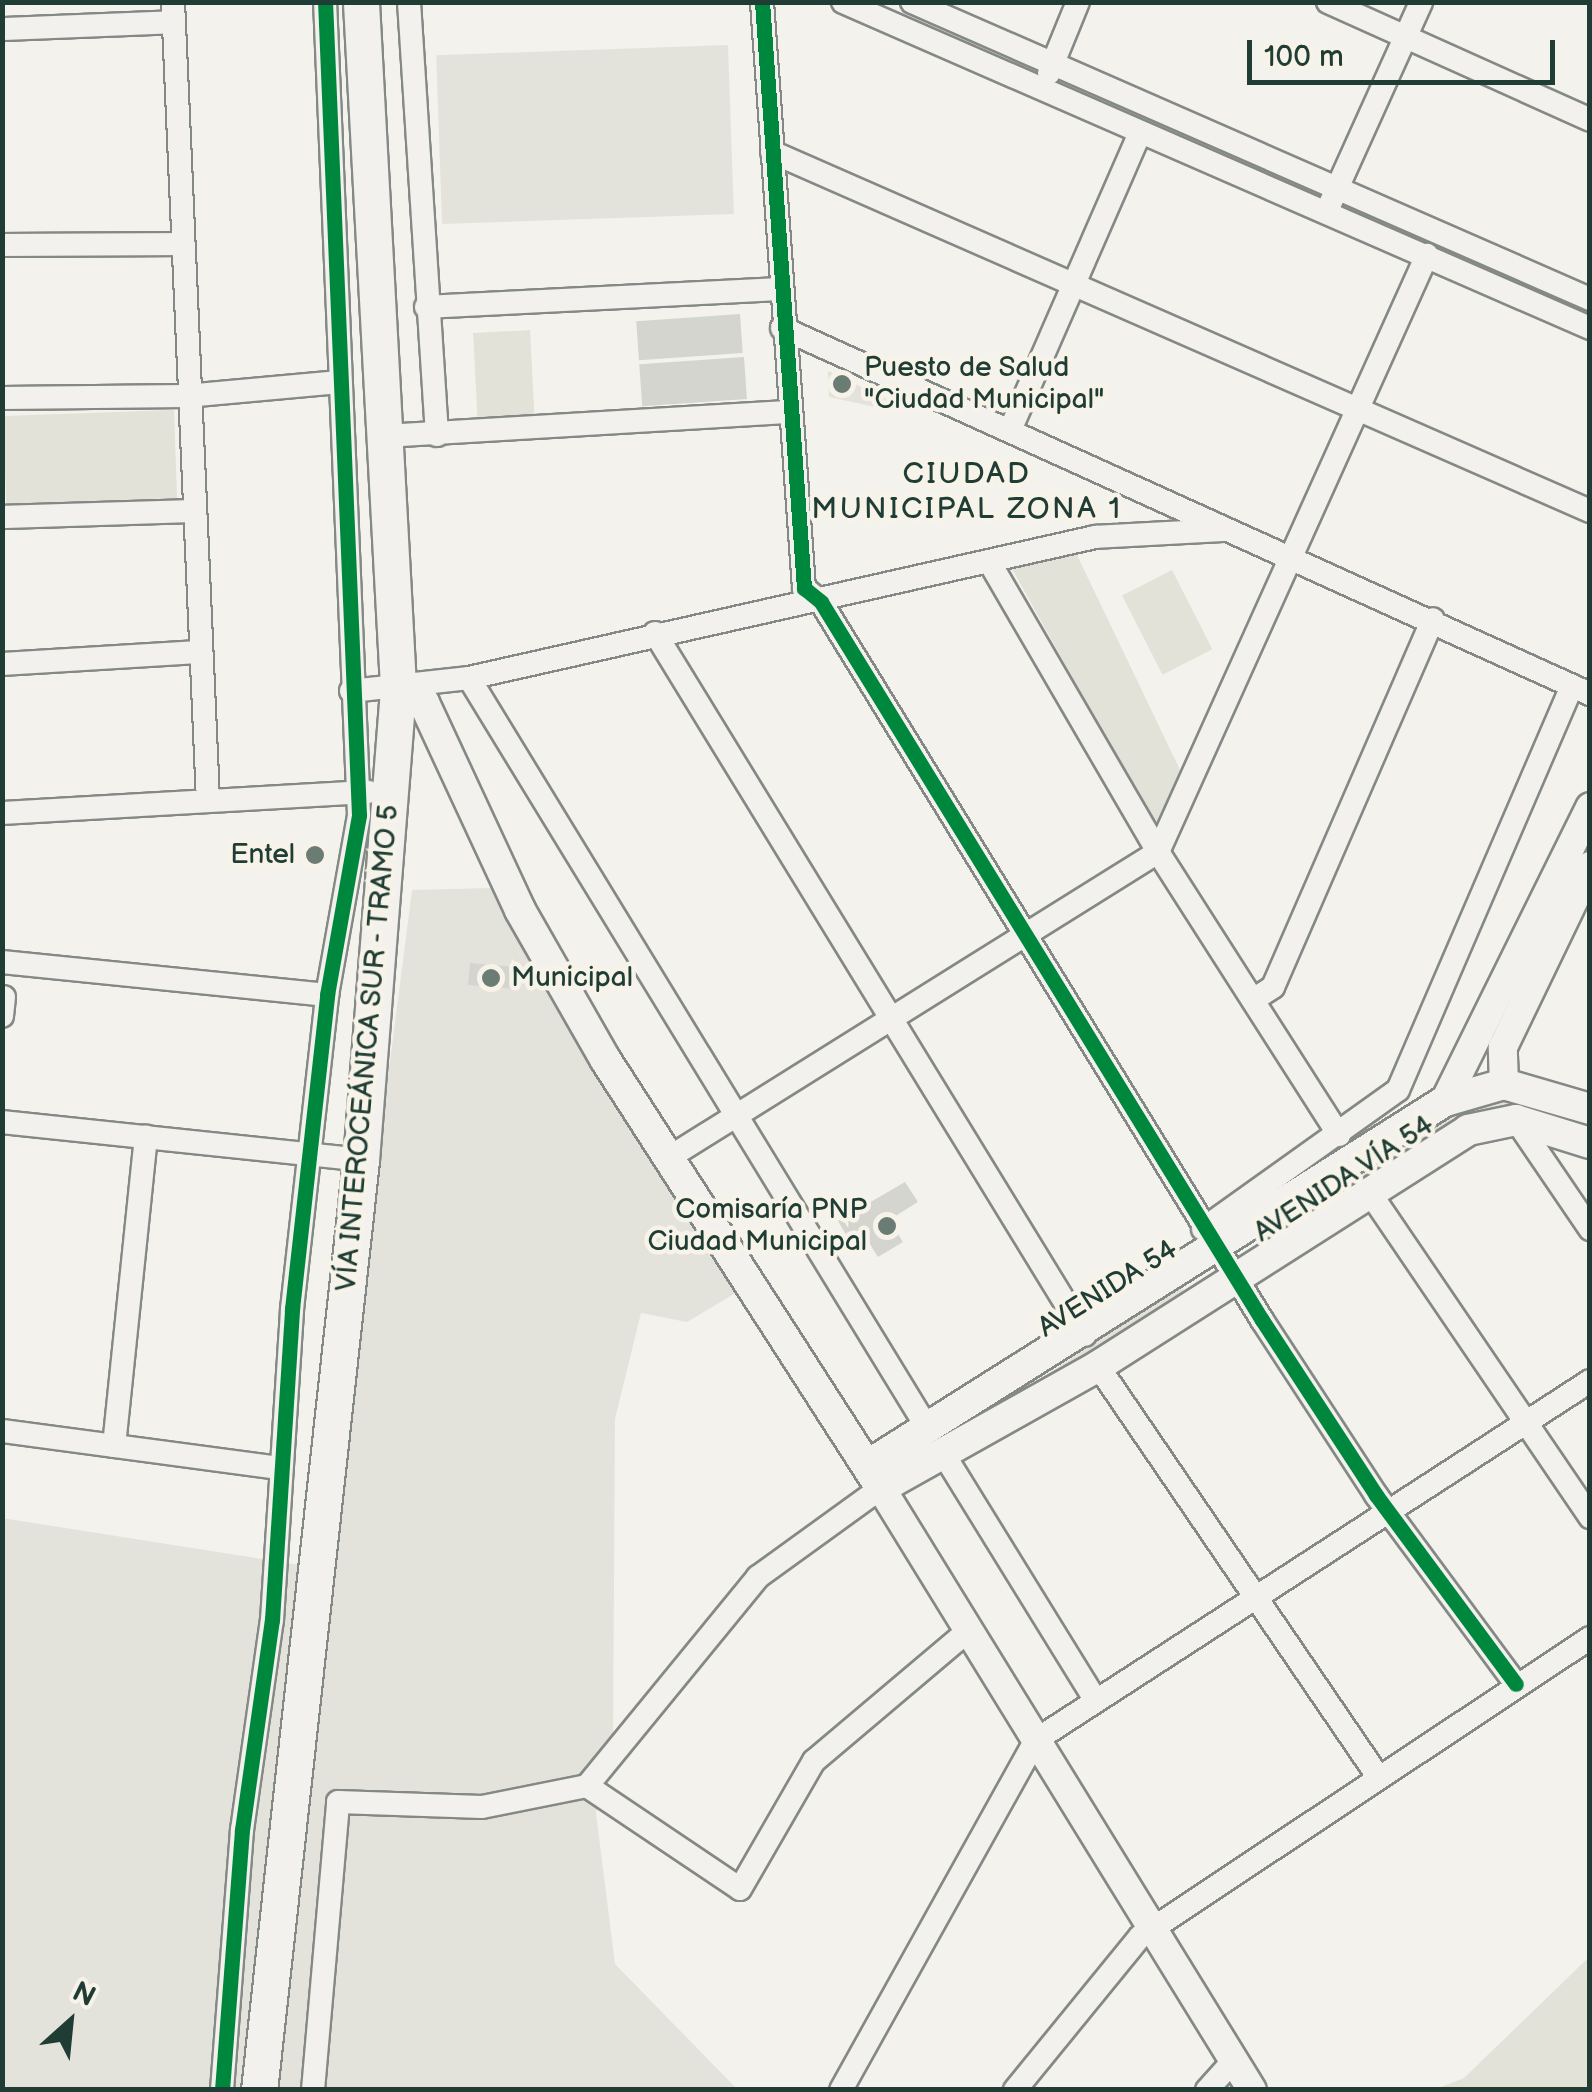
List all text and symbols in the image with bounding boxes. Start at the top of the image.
scale bar [1252,20,1560,82]
text: 100 m [1264,39,1344,75]
place label: Puesto de Salud "Ciudad Municipal" [864,351,1104,417]
marker: Puesto de Salud "Ciudad Municipal" [829,371,855,397]
district label: CIUDAD MUNICIPAL ZONA 1 [811,456,1123,526]
street label: VÍA INTEROCEÁNICA SUR - TRAMO 5 [330,801,406,1295]
place label: Entel [230,838,295,872]
marker: Entel [304,844,326,866]
place label: Municipal [511,961,633,995]
marker: Municipal [480,967,502,989]
street label: AVENIDA VÍA 54 [1248,1108,1440,1250]
place label: Comisaría PNP Ciudad Municipal [648,1193,867,1259]
marker: Comisaría PNP Ciudad Municipal [876,1215,898,1237]
street label: AVENIDA 54 [1032,1233,1184,1345]
north arrow [20,1972,120,2072]
text: N [67,1975,101,2014]

